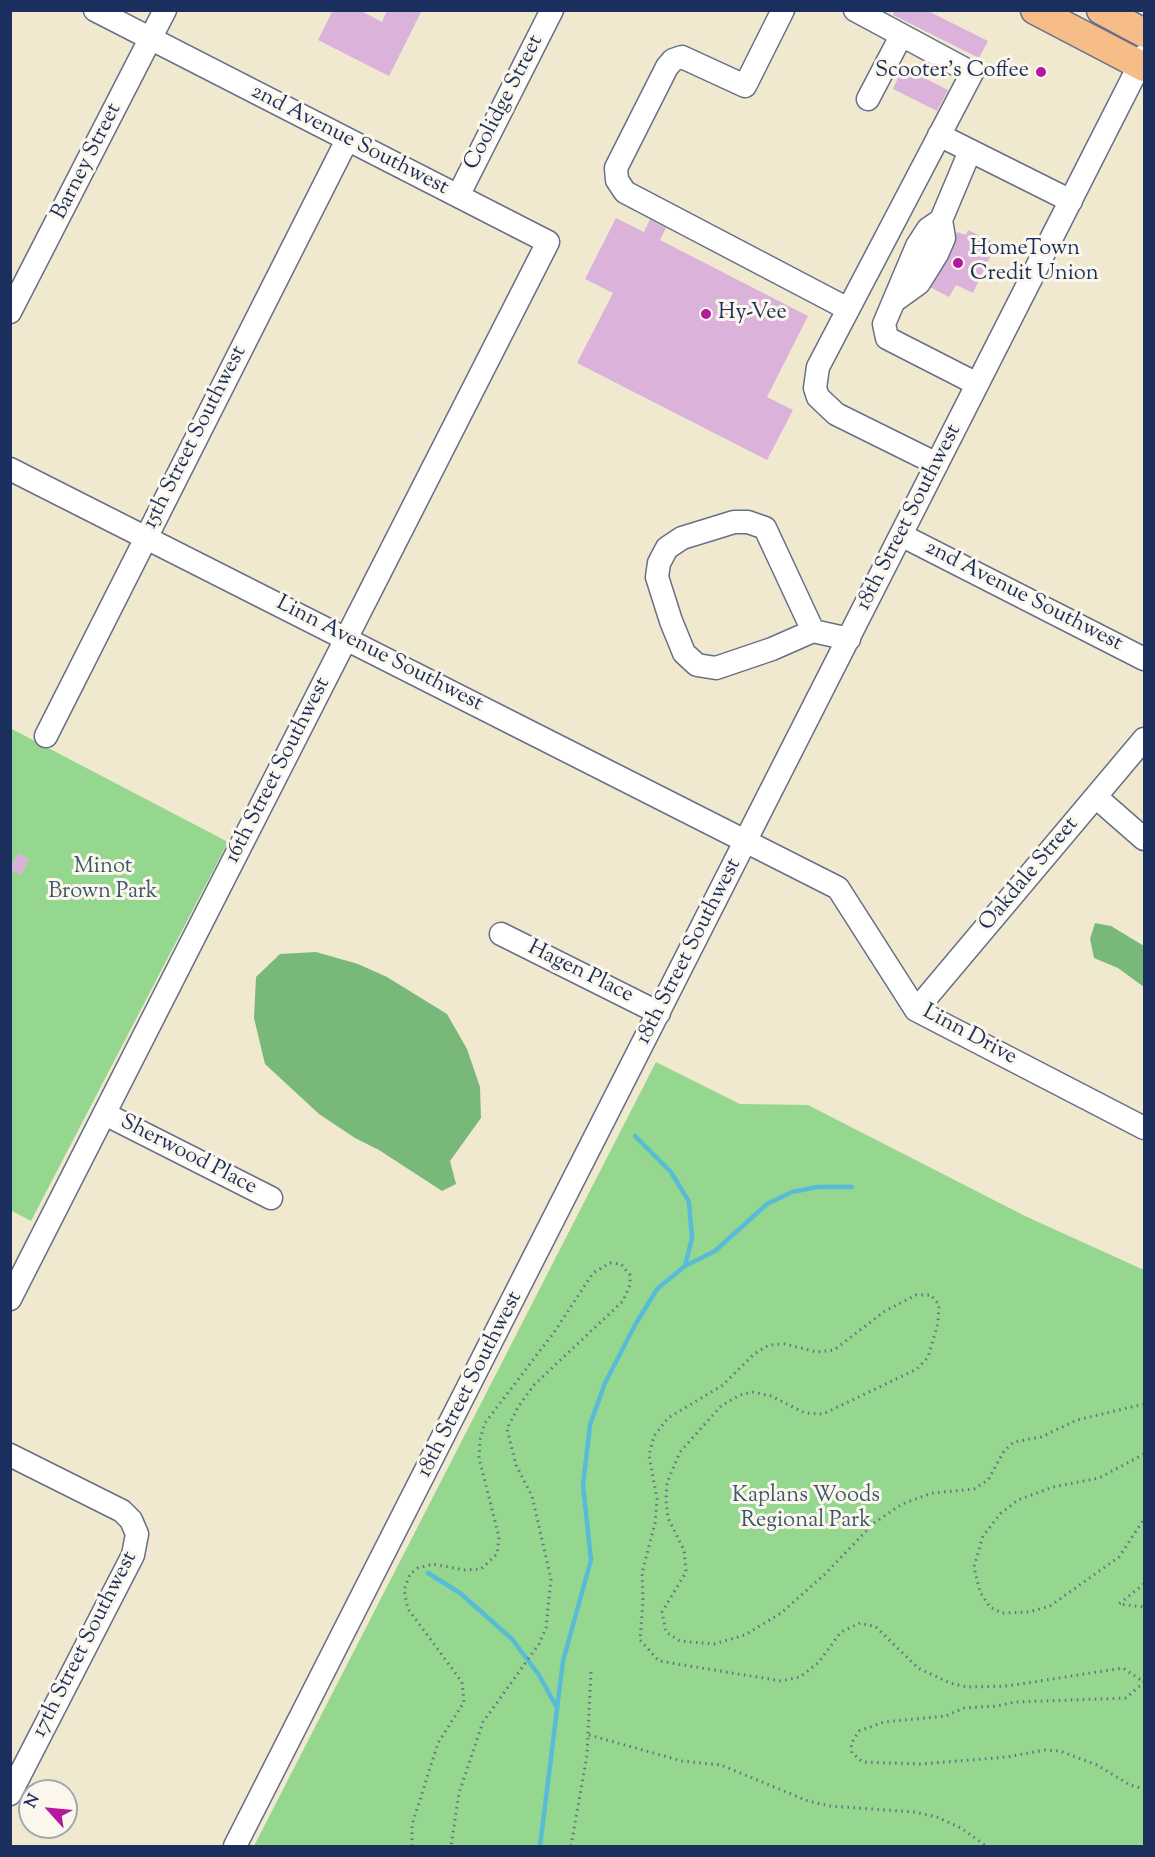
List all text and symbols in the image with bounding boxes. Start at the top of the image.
street label: Coolidge Street [460,31,550,175]
place label: Scooter's Coffee [875,59,1029,85]
marker: Scooter's Coffee [1034,65,1048,79]
street label: 2nd Avenue Southwest [246,80,452,202]
street label: Barney Street [47,99,129,225]
place label: HomeTown Credit Union [970,237,1099,288]
marker: HomeTown Credit Union [951,256,965,270]
place label: Hy-Vee [718,301,787,327]
marker: Hy-Vee [699,307,713,321]
street label: 15th Street Southwest [138,342,254,534]
street label: 18th Street Southwest [852,421,968,615]
street label: 2nd Avenue Southwest [920,536,1126,658]
street label: Linn Avenue Southwest [271,591,487,719]
street label: 16th Street Southwest [221,674,337,868]
street label: Oakdale Street [975,813,1085,937]
park label: Minot Brown Park [48,855,158,906]
street label: 18th Street Southwest [632,855,748,1049]
street label: Hagen Place [523,936,637,1010]
street label: Linn Drive [917,1000,1021,1072]
street label: Sherwood Place [115,1110,261,1202]
street label: 18th Street Southwest [413,1288,529,1482]
park label: Kaplans Woods Regional Park [732,1484,880,1536]
street label: 17th Street Southwest [28,1548,144,1742]
north arrow [18,1779,78,1839]
text: N [20,1791,46,1812]

